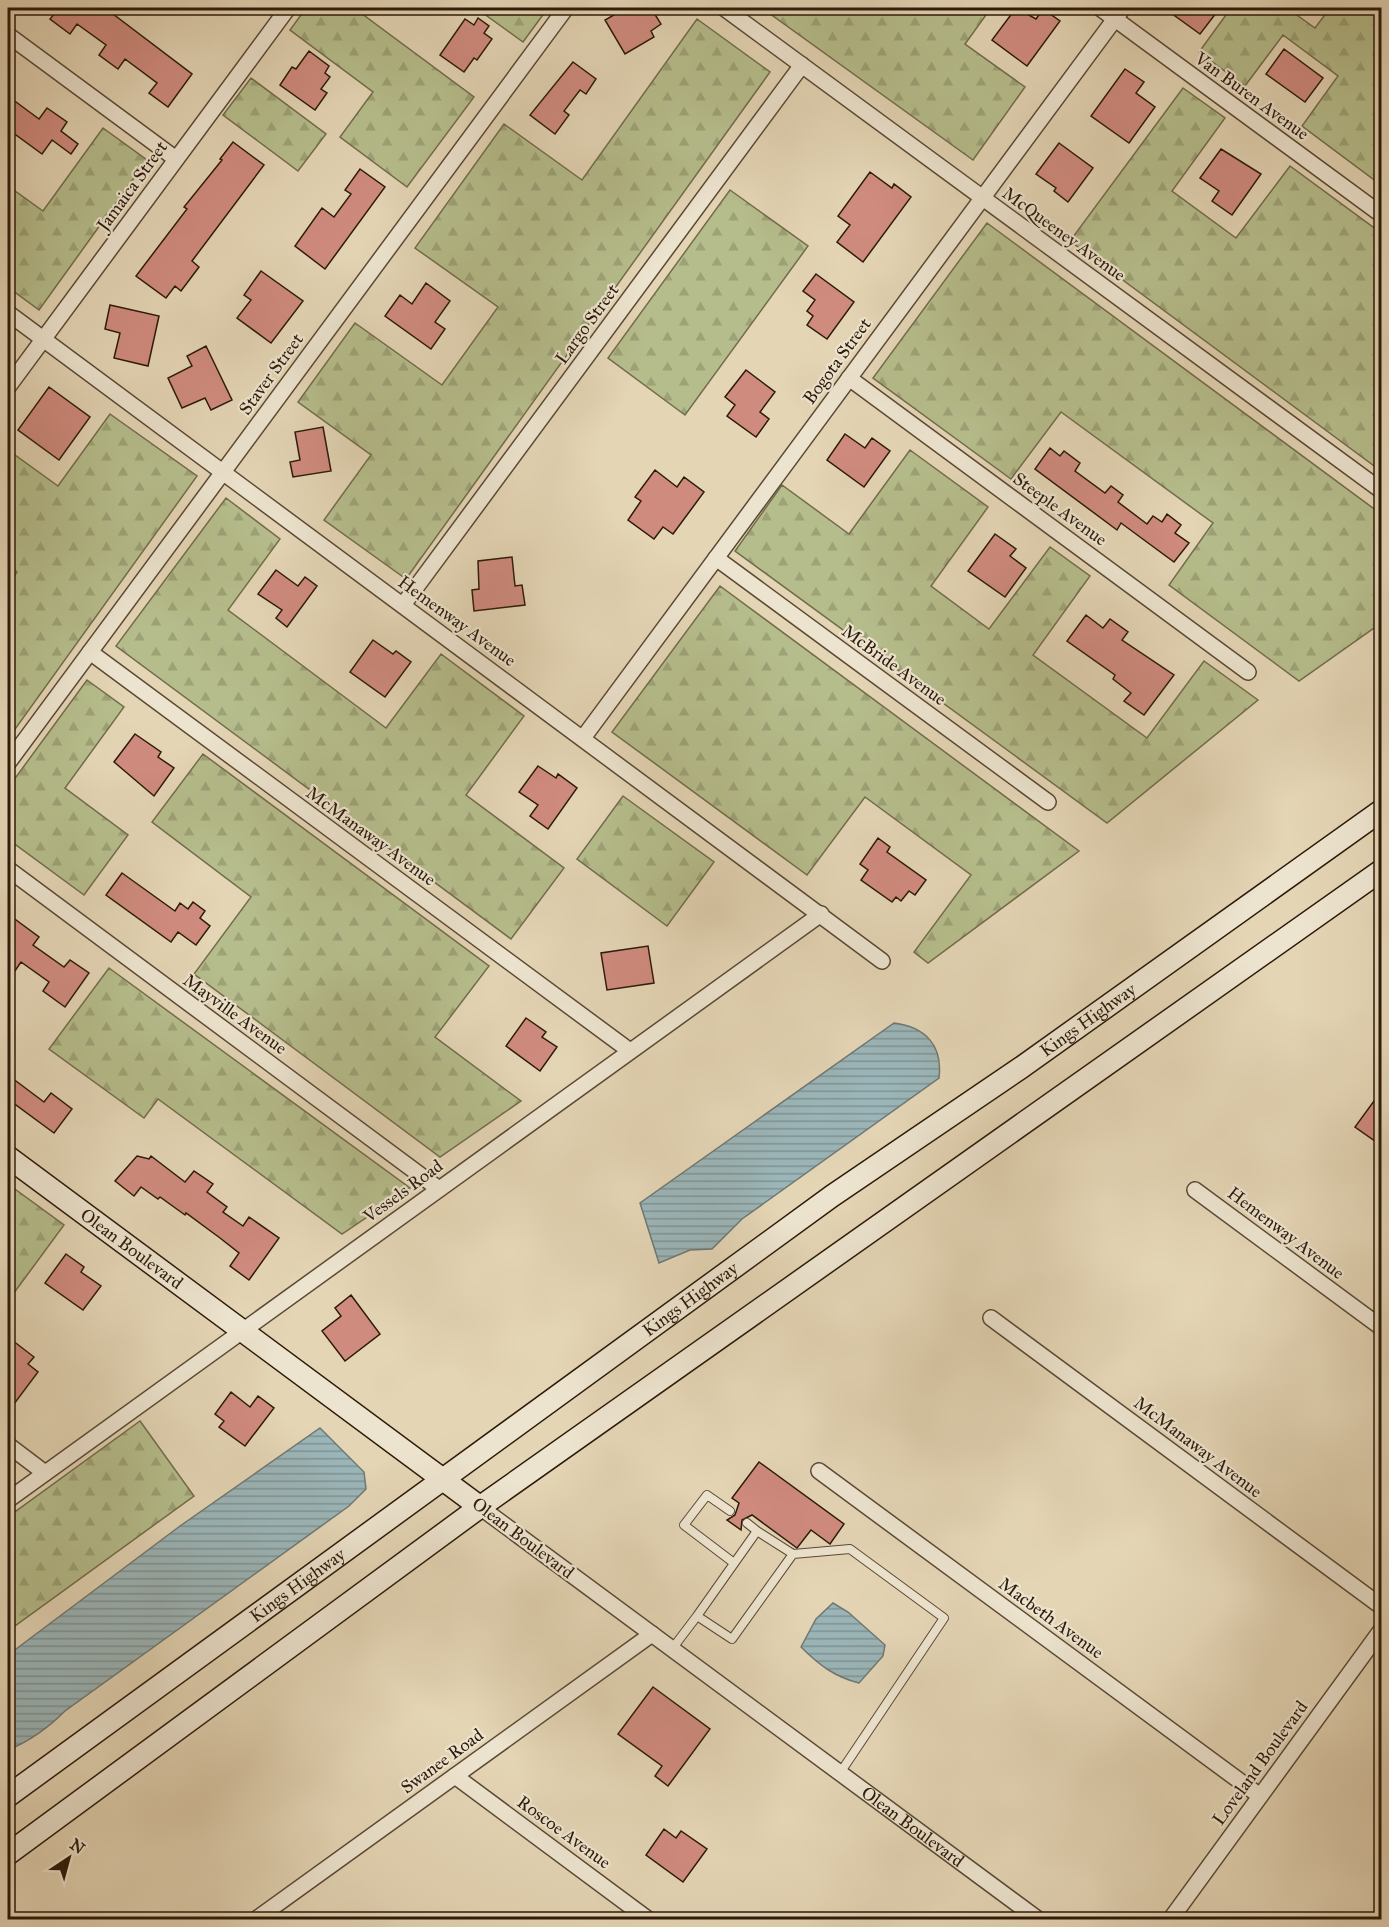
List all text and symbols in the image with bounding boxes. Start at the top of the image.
street label: Van Buren Avenue [1190,47,1313,145]
street label: Jamaica Street [91,136,173,237]
street label: McQueeney Avenue [998,182,1130,286]
street label: Largo Street [551,279,625,369]
street label: Bogota Street [798,313,877,409]
street label: Staver Street [234,328,308,419]
street label: Steeple Avenue [1009,468,1111,550]
street label: Hemenway Avenue [394,571,520,671]
street label: McBride Avenue [837,620,951,710]
street label: McManaway Avenue [302,782,440,890]
street label: Mayville Avenue [179,969,291,1059]
street label: Kings Highway [1036,978,1141,1062]
street label: Vessels Road [358,1155,447,1228]
street label: Hemenway Avenue [1223,1182,1349,1284]
street label: Olean Boulevard [76,1204,187,1294]
street label: Kings Highway [638,1257,743,1341]
street label: McManaway Avenue [1130,1392,1266,1502]
street label: Olean Boulevard [468,1492,578,1584]
street label: Kings Highway [245,1543,350,1627]
street label: Macbeth Avenue [994,1573,1108,1663]
street label: Loveland Boulevard [1208,1697,1312,1829]
street label: Swanee Road [396,1724,488,1798]
street label: Olean Boulevard [857,1782,968,1872]
street label: Roscoe Avenue [513,1791,615,1873]
north arrow [39,1828,99,1888]
text: N [66,1835,89,1858]

